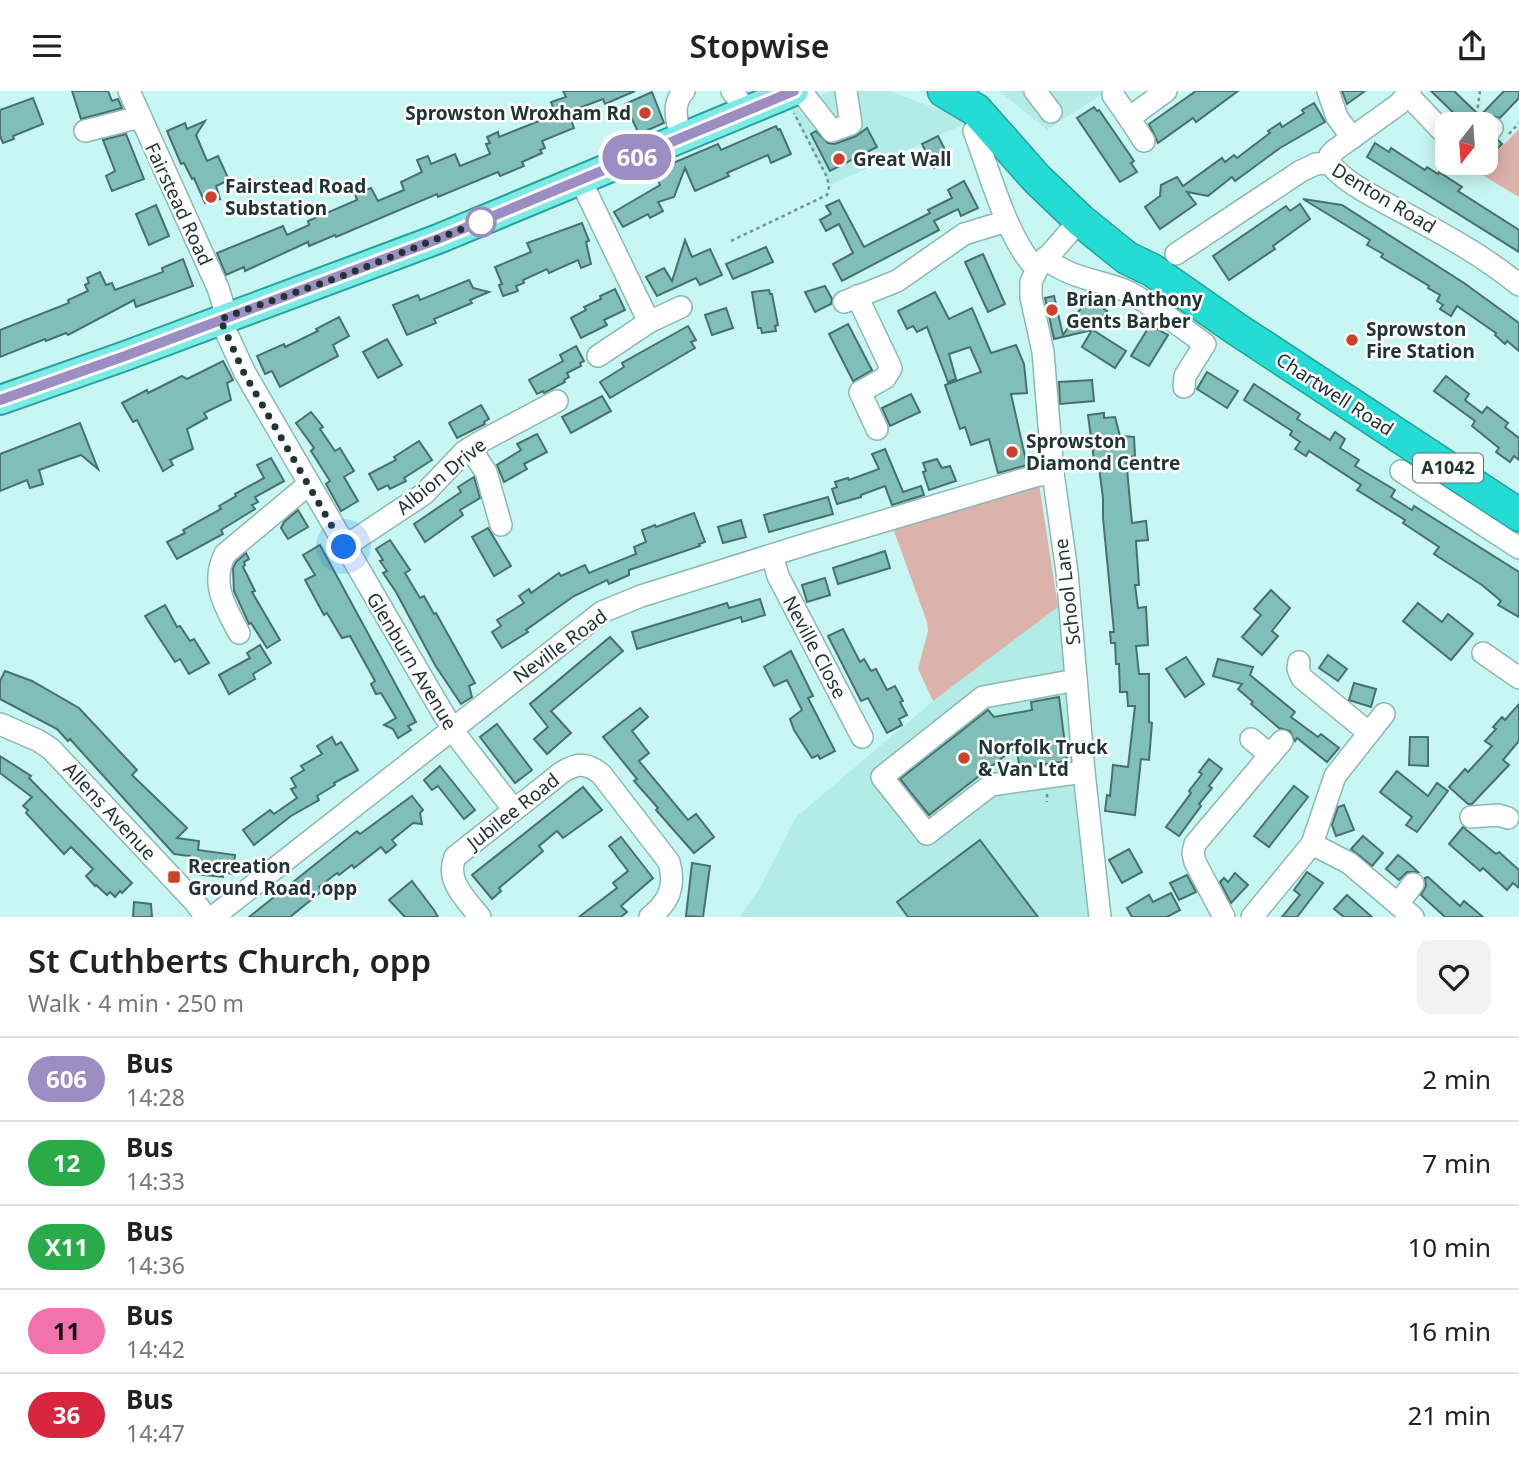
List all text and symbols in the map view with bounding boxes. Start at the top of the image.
text: Stopwise [690,24,829,67]
icon: menu [28,27,66,65]
icon: share [1453,27,1491,65]
place label: Sprowston Wroxham Rd [405,100,631,126]
marker: Sprowston Wroxham Rd [637,105,653,121]
north arrow [1435,112,1498,175]
map controls [1435,112,1498,175]
line badge: 606 [597,134,677,180]
street label: Fairstead Road [139,138,219,270]
text: 606 [616,140,658,173]
place label: Great Wall [853,146,951,172]
marker: Great Wall [831,151,847,167]
street label: Denton Road [1327,157,1441,239]
place label: Fairstead Road Substation [225,173,366,221]
marker: Fairstead Road Substation [203,189,219,205]
unlabelled marker [466,207,496,237]
place label: Brian Anthony Gents Barber [1066,286,1203,334]
marker: Brian Anthony Gents Barber [1044,302,1060,318]
place label: Sprowston Fire Station [1366,316,1475,364]
marker: Sprowston Fire Station [1344,332,1360,348]
street label: Chartwell Road [1271,346,1399,442]
place label: Sprowston Diamond Centre [1026,428,1180,476]
street label: Albion Drive [391,432,491,520]
marker: Sprowston Diamond Centre [1004,444,1020,460]
road number: A1042 [1413,453,1483,482]
your location [326,529,361,564]
street label: School Lane [1048,537,1086,647]
street label: Glenburn Avenue [361,588,463,734]
street label: Neville Close [777,591,853,703]
street label: Neville Road [508,603,612,689]
place label: Norfolk Truck & Van Ltd [978,734,1108,782]
marker: Norfolk Truck & Van Ltd [956,750,972,766]
street label: Allens Avenue [58,756,162,866]
street label: Jubilee Road [460,767,565,856]
place label: Recreation Ground Road, opp [188,853,357,901]
marker: Recreation Ground Road, opp [166,869,182,885]
text: St Cuthberts Church, opp [28,938,431,983]
button: heart [1417,940,1491,1014]
text: Walk · 4 min · 250 m [28,987,244,1019]
text: Bus [126,1045,173,1081]
text: 2 min [1422,1061,1491,1097]
text: 606 [46,1062,87,1095]
text: 14:28 [126,1081,185,1113]
text: Bus [126,1129,173,1165]
text: 7 min [1422,1145,1491,1181]
text: 12 [53,1146,80,1179]
text: 14:33 [126,1165,185,1197]
text: Bus [126,1213,173,1249]
text: 10 min [1407,1229,1491,1265]
text: X11 [45,1230,88,1263]
text: 14:36 [126,1249,185,1281]
text: Bus [126,1297,173,1333]
text: 16 min [1407,1313,1491,1349]
text: 11 [53,1314,80,1347]
text: 14:42 [126,1333,185,1365]
text: Bus [126,1381,173,1417]
text: 21 min [1407,1397,1491,1433]
text: 36 [53,1398,80,1431]
text: 14:47 [126,1417,185,1449]

